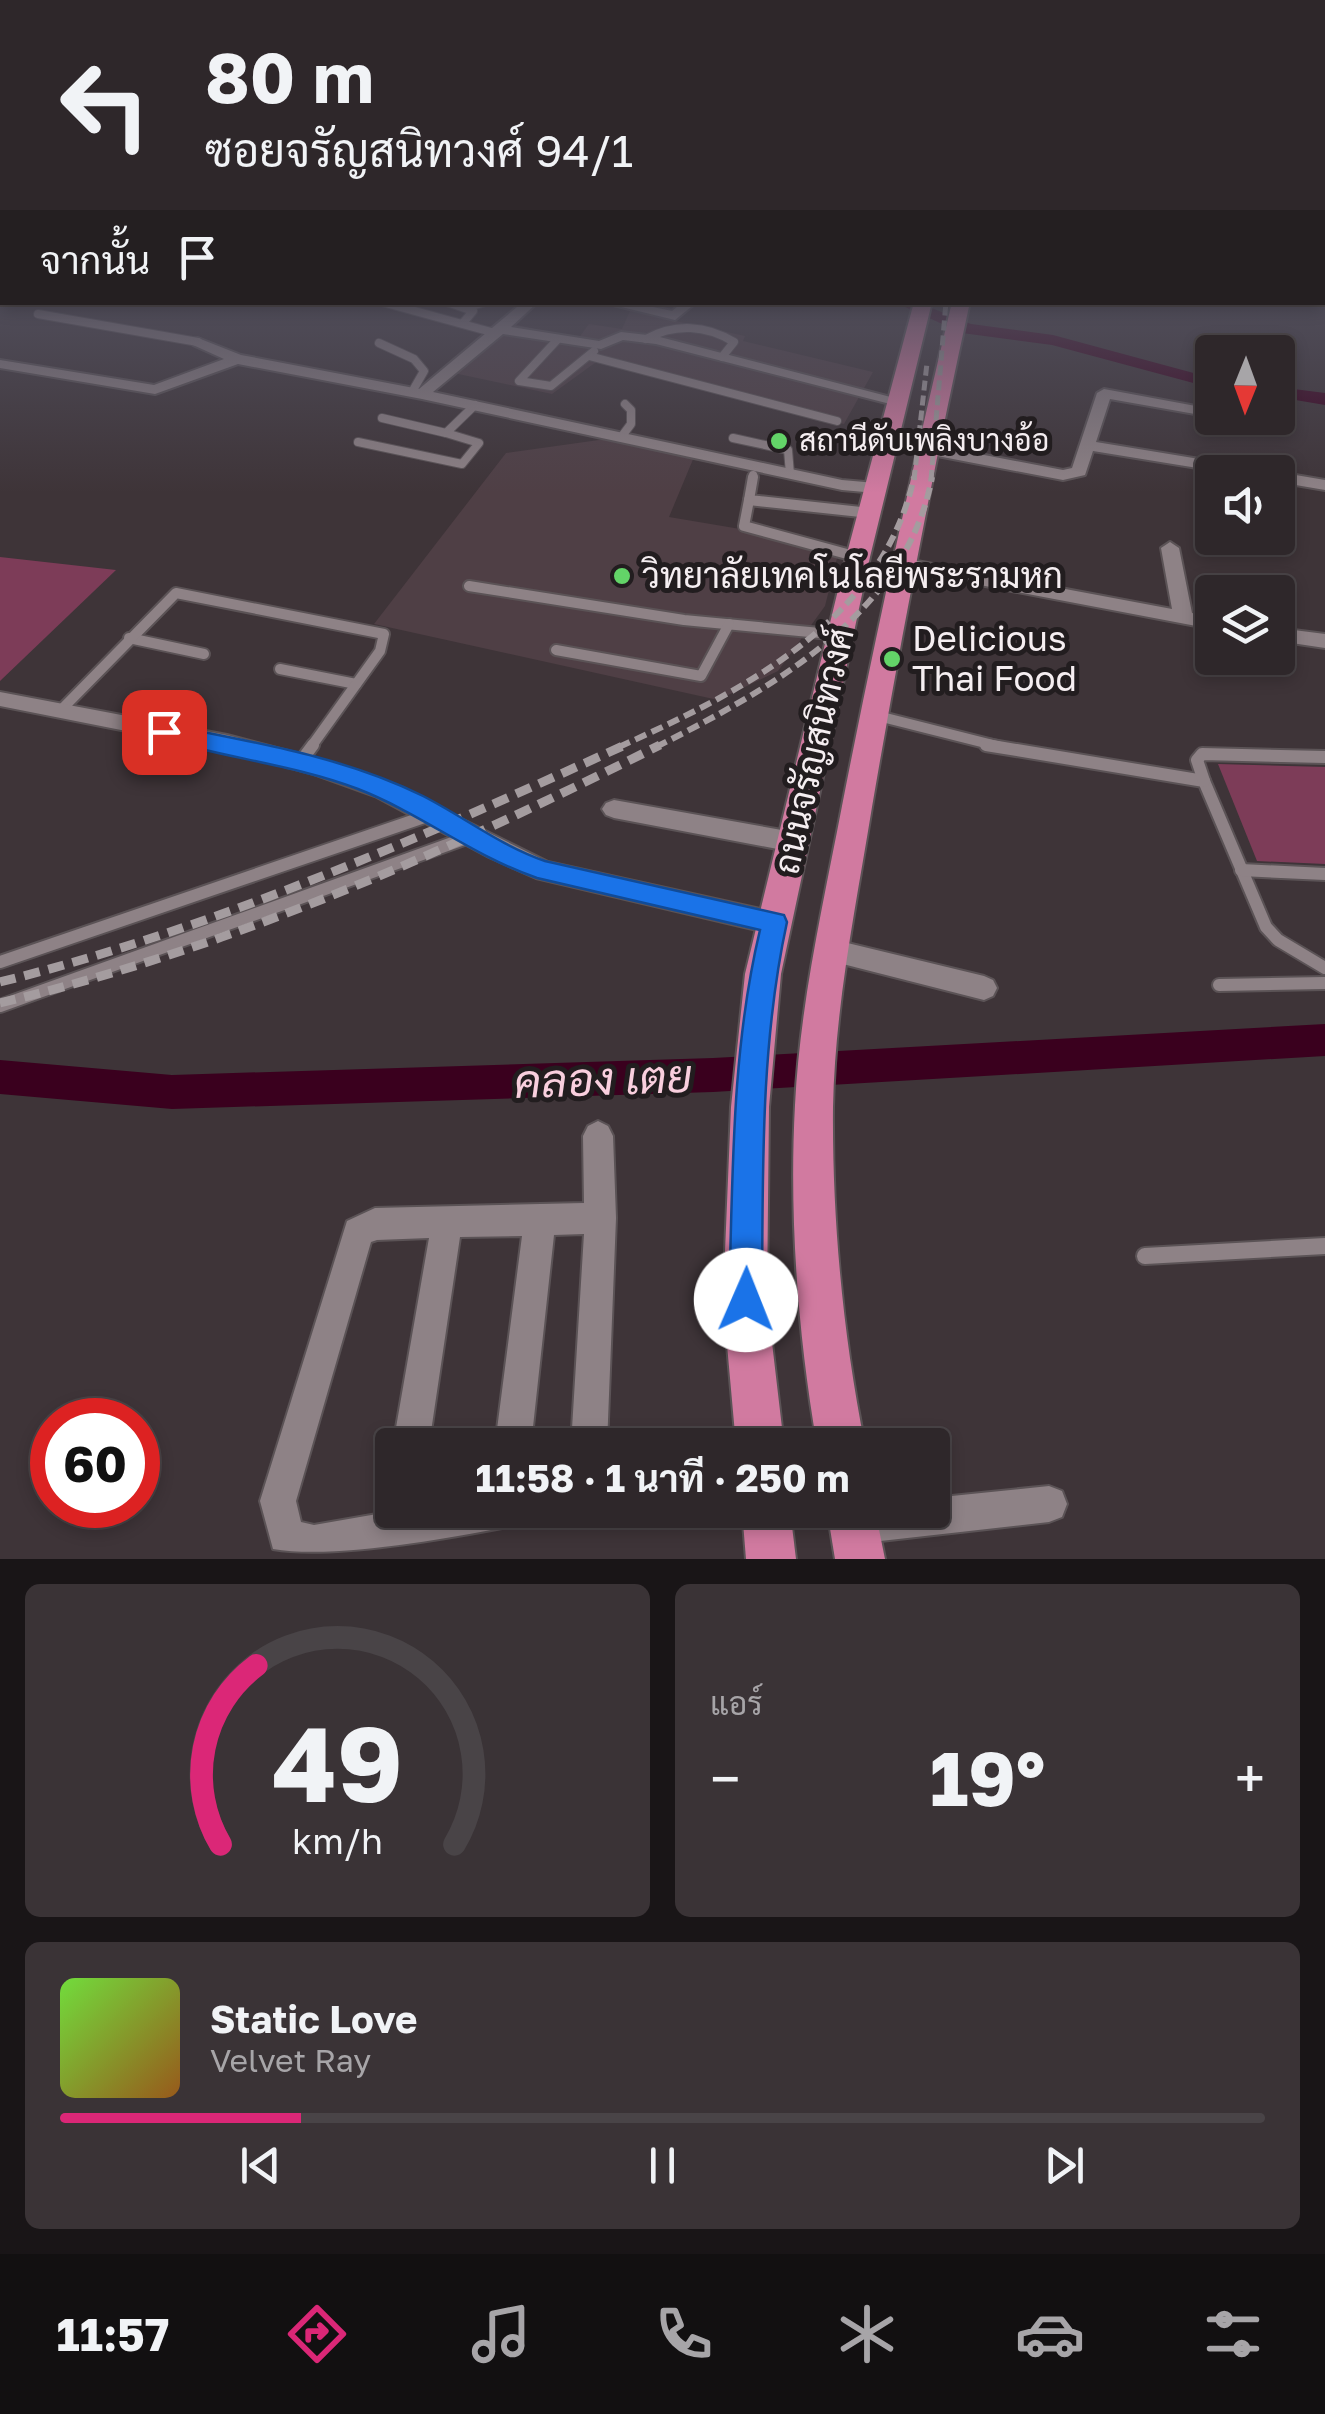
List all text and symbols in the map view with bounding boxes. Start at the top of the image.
text: 80 m [205,34,374,118]
icon: left [40,40,170,170]
text: ซอยจรัญสนิทวงศ์ 94/1 [205,123,633,177]
icon: arrive [170,230,225,285]
text: จากนั้น [40,237,150,282]
north arrow [1195,335,1295,435]
map controls [1195,335,1295,675]
place label: สถานีดับเพลิงบางอ้อ [799,420,1049,458]
marker: สถานีดับเพลิงบางอ้อ [768,430,790,452]
button: sound [1195,455,1295,555]
place label: วิทยาลัยเทคโนโลยีพระรามหก [641,553,1063,596]
marker: วิทยาลัยเทคโนโลยีพระรามหก [611,565,633,587]
button: layers [1195,575,1295,675]
place label: Delicious Thai Food [912,617,1077,699]
street label: ถนนจรัญสนิทวงศ์ [763,624,863,878]
marker: Delicious Thai Food [881,648,903,670]
pin [122,690,207,775]
icon: arrive [137,705,192,760]
water label: คลอง เตย [513,1048,693,1108]
position arrow [694,1248,798,1352]
speed limit sign: 60 [30,1398,160,1528]
text: 11:58 · 1 นาที · 250 m [476,1455,849,1500]
text: แอร์ [710,1684,763,1722]
text: 49 [272,1700,403,1825]
text: 19° [930,1732,1045,1823]
text: − [710,1745,740,1811]
text: + [1235,1745,1265,1811]
text: km/h [292,1819,383,1862]
text: Static Love [210,1996,417,2041]
text: Velvet Ray [210,2041,371,2079]
icon: previous [233,2138,288,2193]
icon: pause [635,2138,690,2193]
icon: next [1037,2138,1092,2193]
icon: directions [282,2299,352,2369]
icon: music [466,2299,536,2369]
icon: phone [649,2299,719,2369]
icon: climate [832,2299,902,2369]
icon: car [1015,2299,1085,2369]
icon: filters [1198,2299,1268,2369]
text: 11:57 [57,2307,169,2361]

